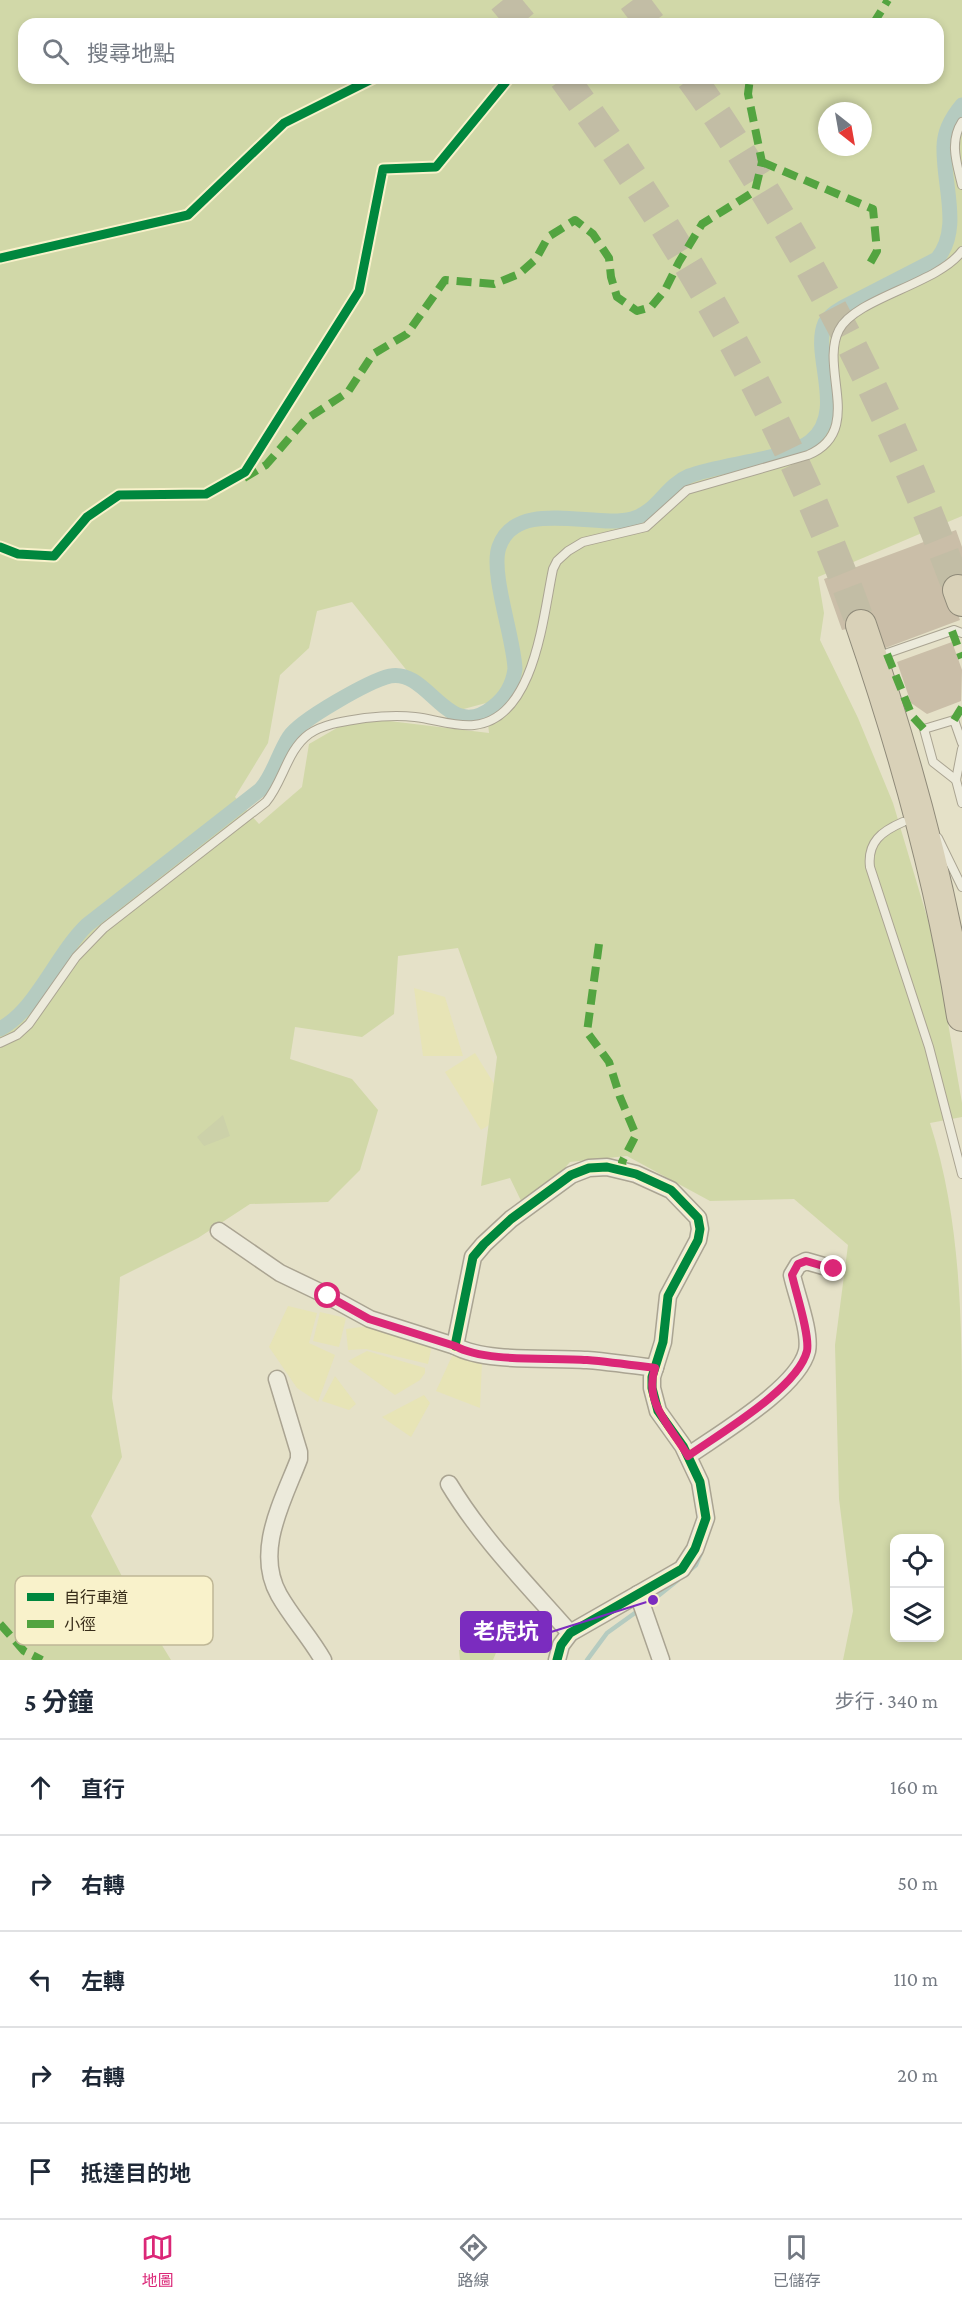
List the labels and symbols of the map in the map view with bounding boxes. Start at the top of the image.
north arrow [818,102,872,156]
route end [820,1255,846,1281]
route start [314,1282,340,1308]
legend [15,1576,213,1645]
text: 自行車道 [64,1589,128,1606]
callout: 老虎坑 [461,1612,551,1652]
text: 小徑 [64,1616,96,1633]
text: 老虎坑 [473,1619,539,1644]

